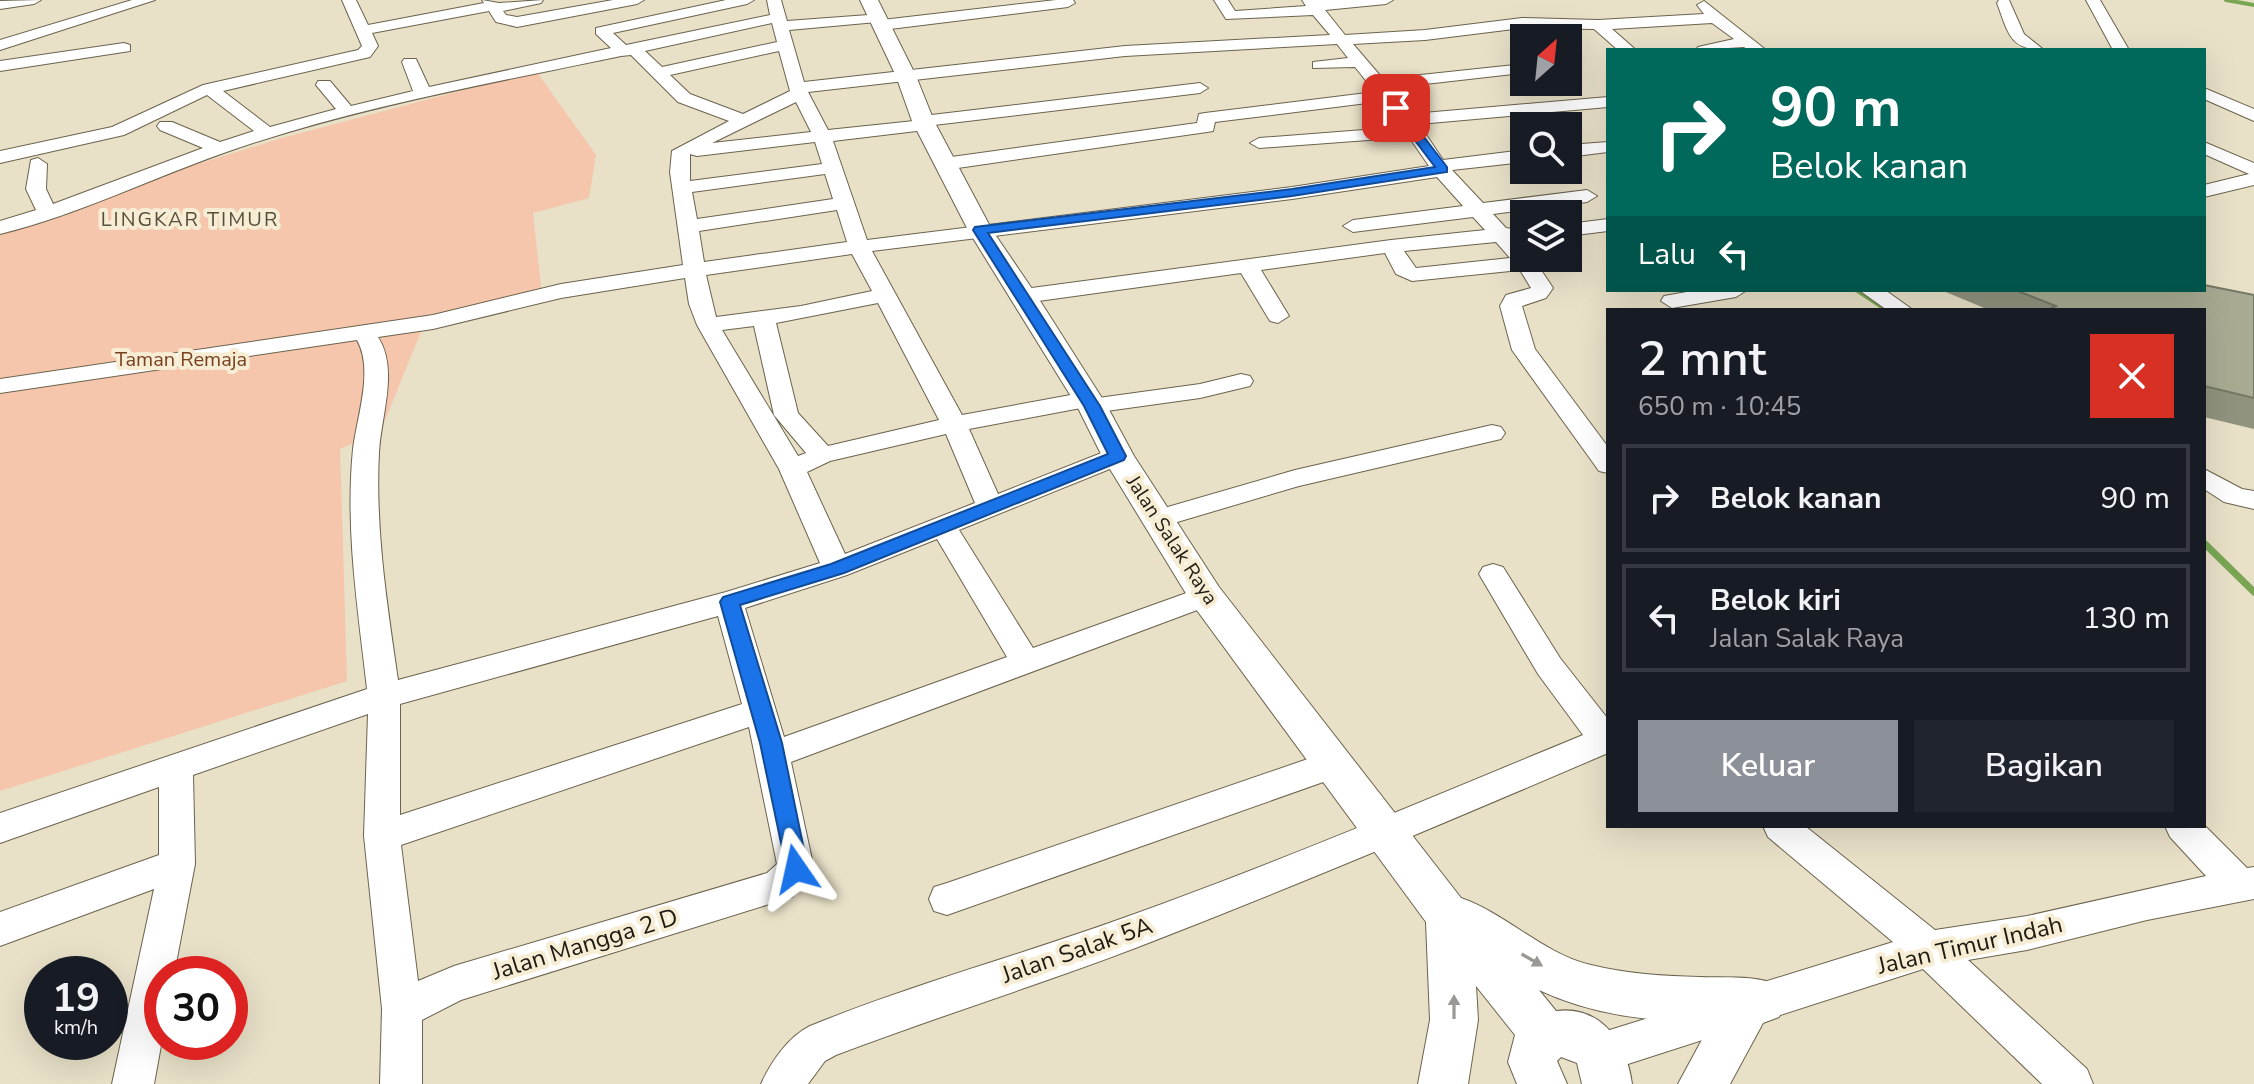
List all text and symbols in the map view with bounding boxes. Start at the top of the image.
north arrow [1510,24,1582,96]
map controls [1510,24,1582,272]
text: 90 m [1770,69,1901,146]
pin [1362,74,1430,142]
icon: right [1638,80,1742,184]
icon: arrive [1374,86,1418,130]
button: search [1510,112,1582,184]
text: Belok kanan [1770,142,1968,191]
button: layers [1510,200,1582,272]
district label: LINGKAR TIMUR [101,206,279,233]
icon: left [1712,232,1756,276]
text: Lalu [1638,234,1696,275]
text: 2 mnt [1638,326,1766,392]
button: close [2090,334,2174,418]
park label: Taman Remaja [115,346,247,373]
text: 650 m · 10:45 [1638,389,1801,424]
street label: Jalan Salak Raya [1120,469,1224,610]
icon: right [1642,476,1686,520]
text: Belok kanan [1710,478,1882,519]
text: 90 m [2101,478,2170,519]
text: Belok kiri [1710,580,1841,621]
icon: left [1642,596,1686,640]
text: 130 m [2083,598,2170,639]
text: Jalan Salak Raya [1710,621,1904,656]
button: Keluar [1638,720,1898,812]
button: Bagikan [1914,720,2174,812]
position arrow [754,827,838,911]
street label: Jalan Mangga 2 D [487,901,682,988]
street label: Jalan Timur Indah [1873,908,2066,982]
street label: Jalan Salak 5A [996,909,1157,991]
one-way arrow [1521,953,1543,967]
speed limit sign: 30 [144,956,248,1060]
text: 19 [52,971,100,1025]
one-way arrow [1448,994,1460,1019]
text: km/h [54,1014,98,1041]

